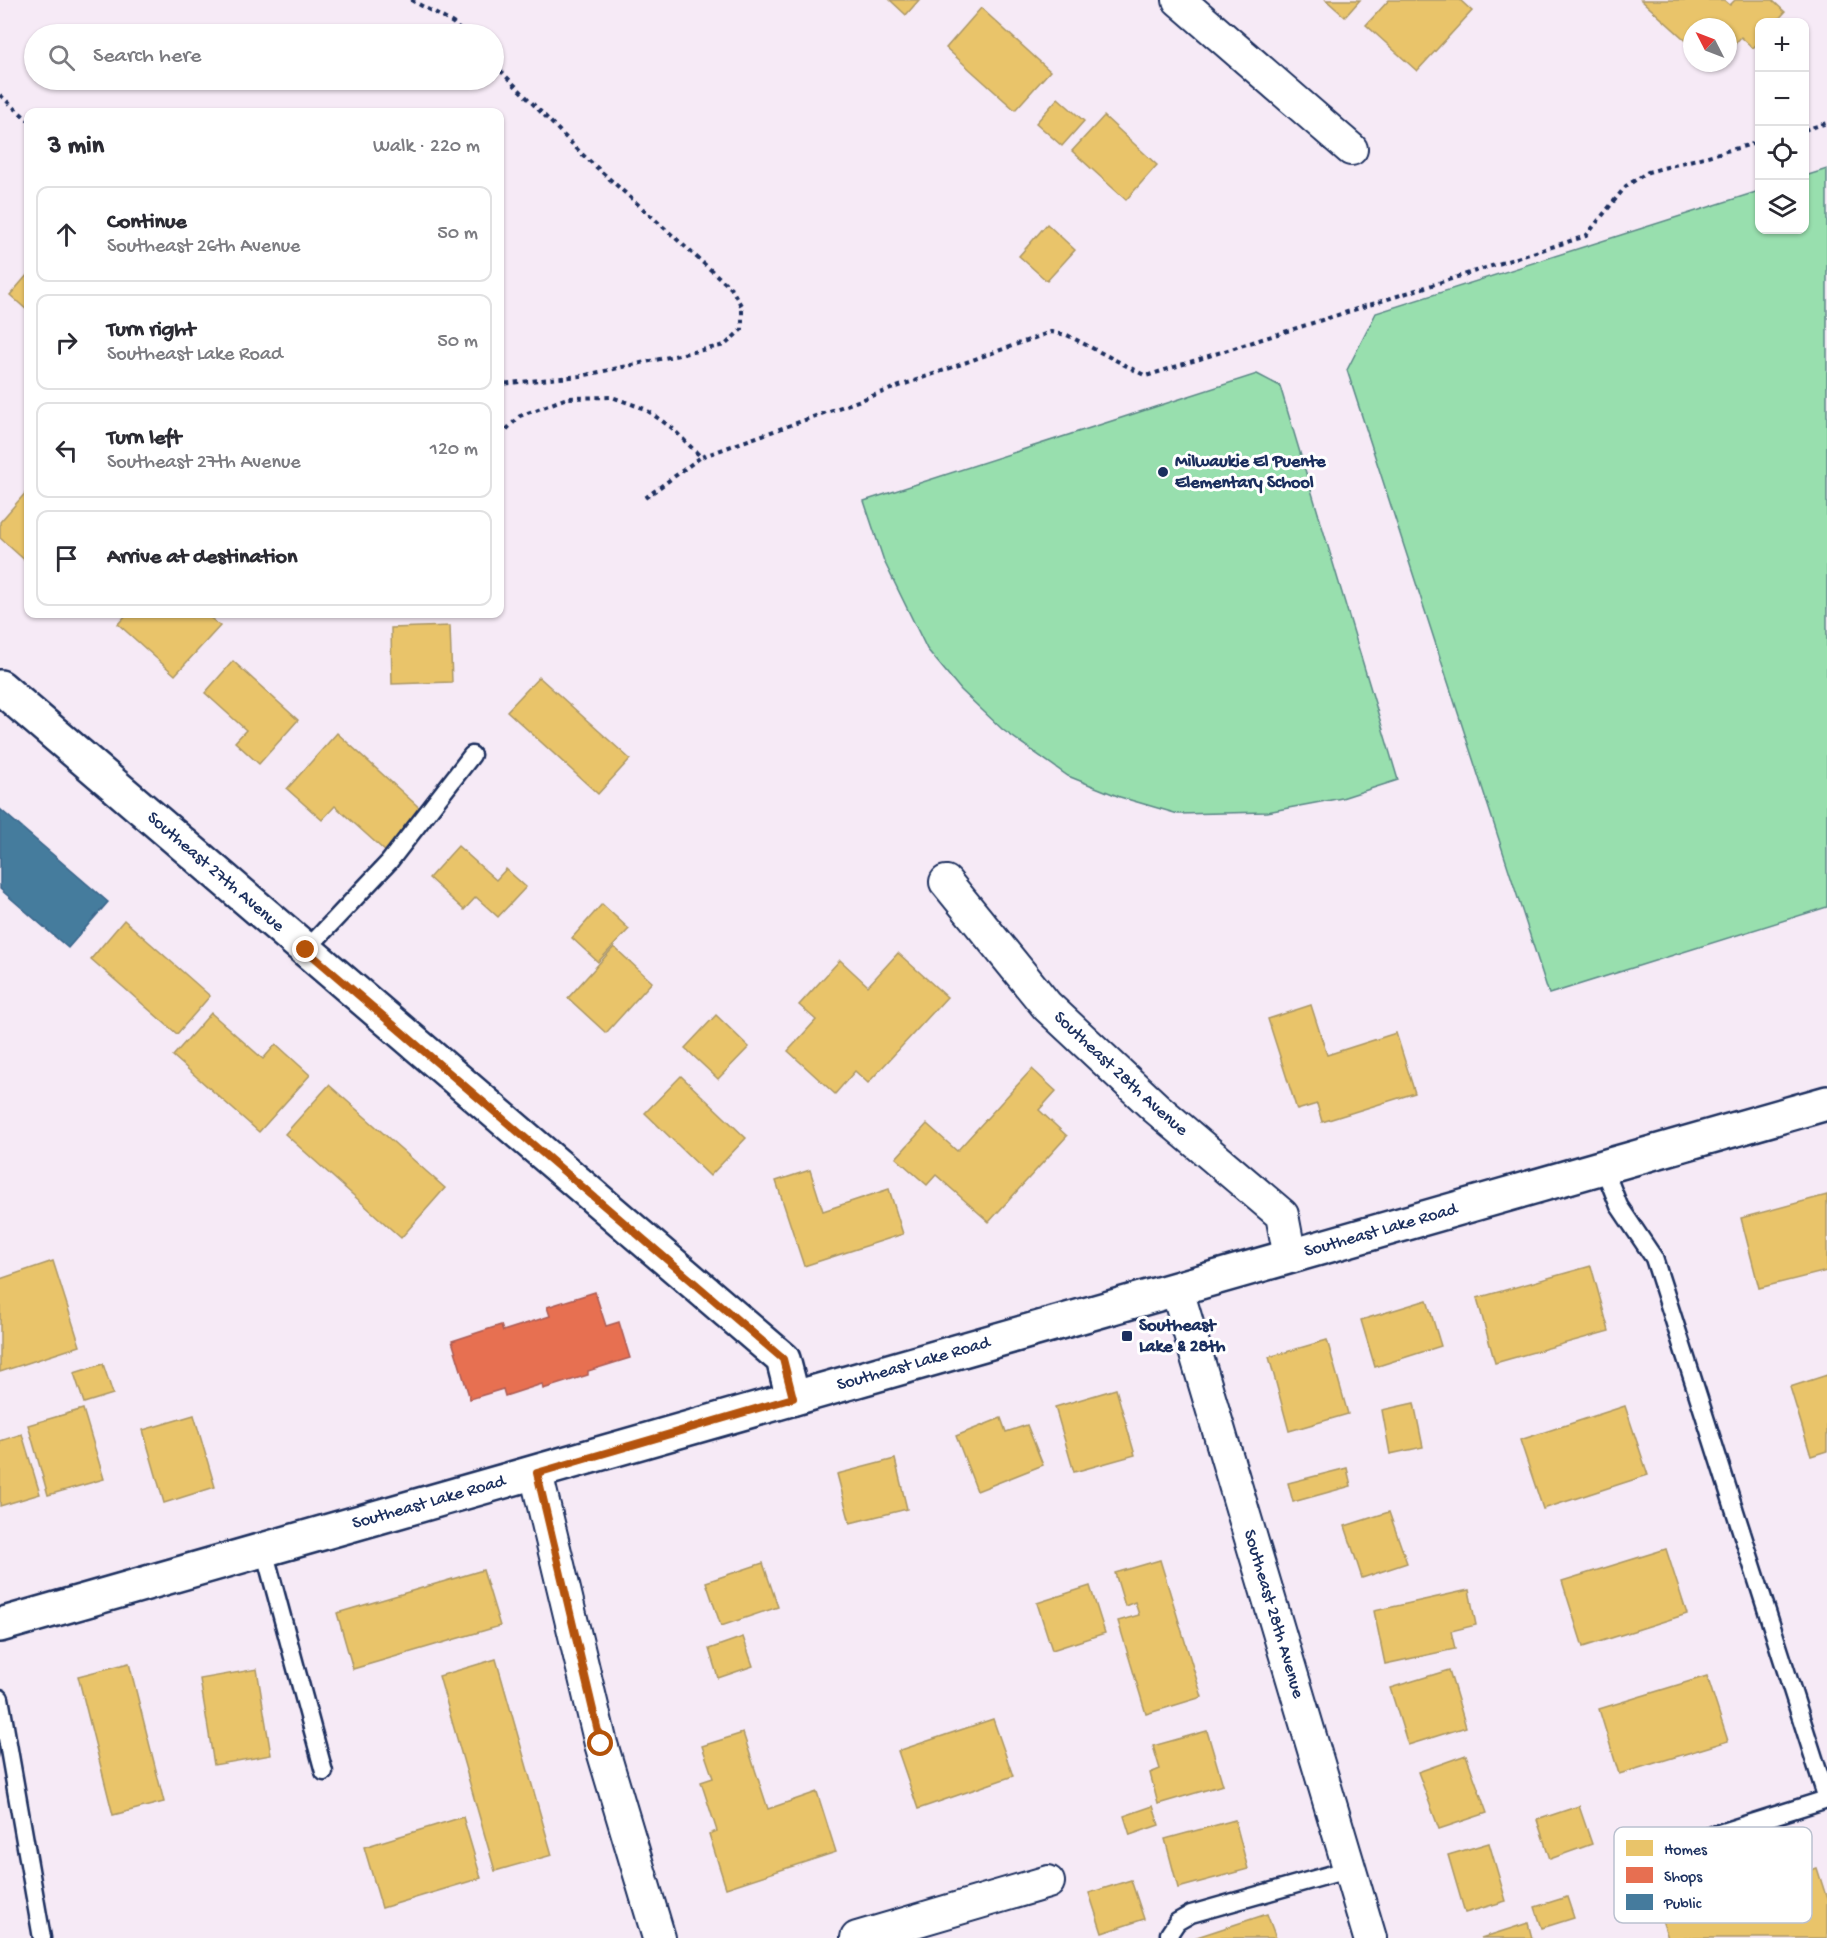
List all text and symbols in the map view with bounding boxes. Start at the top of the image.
north arrow [1683,18,1737,72]
map controls [1755,18,1809,234]
button: + [1755,18,1809,72]
search box [24,24,504,90]
icon: search [45,41,78,74]
text: Search here [93,44,201,70]
button: − [1755,72,1809,126]
button: locate [1755,126,1809,180]
text: 3 min [48,132,104,163]
text: Walk · 220 m [373,136,480,159]
button: layers [1755,180,1809,234]
text: Continue [107,210,187,236]
icon: ahead [50,218,83,251]
text: 50 m [437,223,478,246]
text: Southeast 26th Avenue [107,236,300,259]
text: Turn right [107,318,195,344]
icon: right [50,326,83,359]
text: 50 m [437,331,478,354]
text: Southeast Lake Road [107,344,283,367]
text: Turn left [107,426,181,452]
icon: left [50,434,83,467]
text: 120 m [430,439,478,462]
text: Southeast 27th Avenue [107,452,301,475]
place label: Milwaukie El Puente Elementary School [1175,452,1326,494]
marker: Milwaukie El Puente Elementary School [1156,465,1170,479]
icon: arrive [50,542,83,575]
text: Arrive at destination [107,545,297,571]
street label: Southeast 27th Avenue [142,807,289,937]
route end [292,936,318,962]
street label: Southeast 28th Avenue [1049,1007,1192,1141]
street label: Southeast Lake Road [1302,1198,1461,1262]
place label: Southeast Lake & 28th [1139,1316,1226,1358]
marker: Southeast Lake & 28th [1120,1329,1134,1343]
street label: Southeast Lake Road [834,1332,994,1396]
street label: Southeast Lake Road [350,1470,509,1534]
street label: Southeast 28th Avenue [1238,1527,1309,1701]
route start [587,1730,613,1756]
legend [1614,1827,1812,1923]
text: Homes [1664,1842,1708,1861]
text: Shops [1664,1869,1703,1888]
text: Public [1663,1896,1702,1915]

